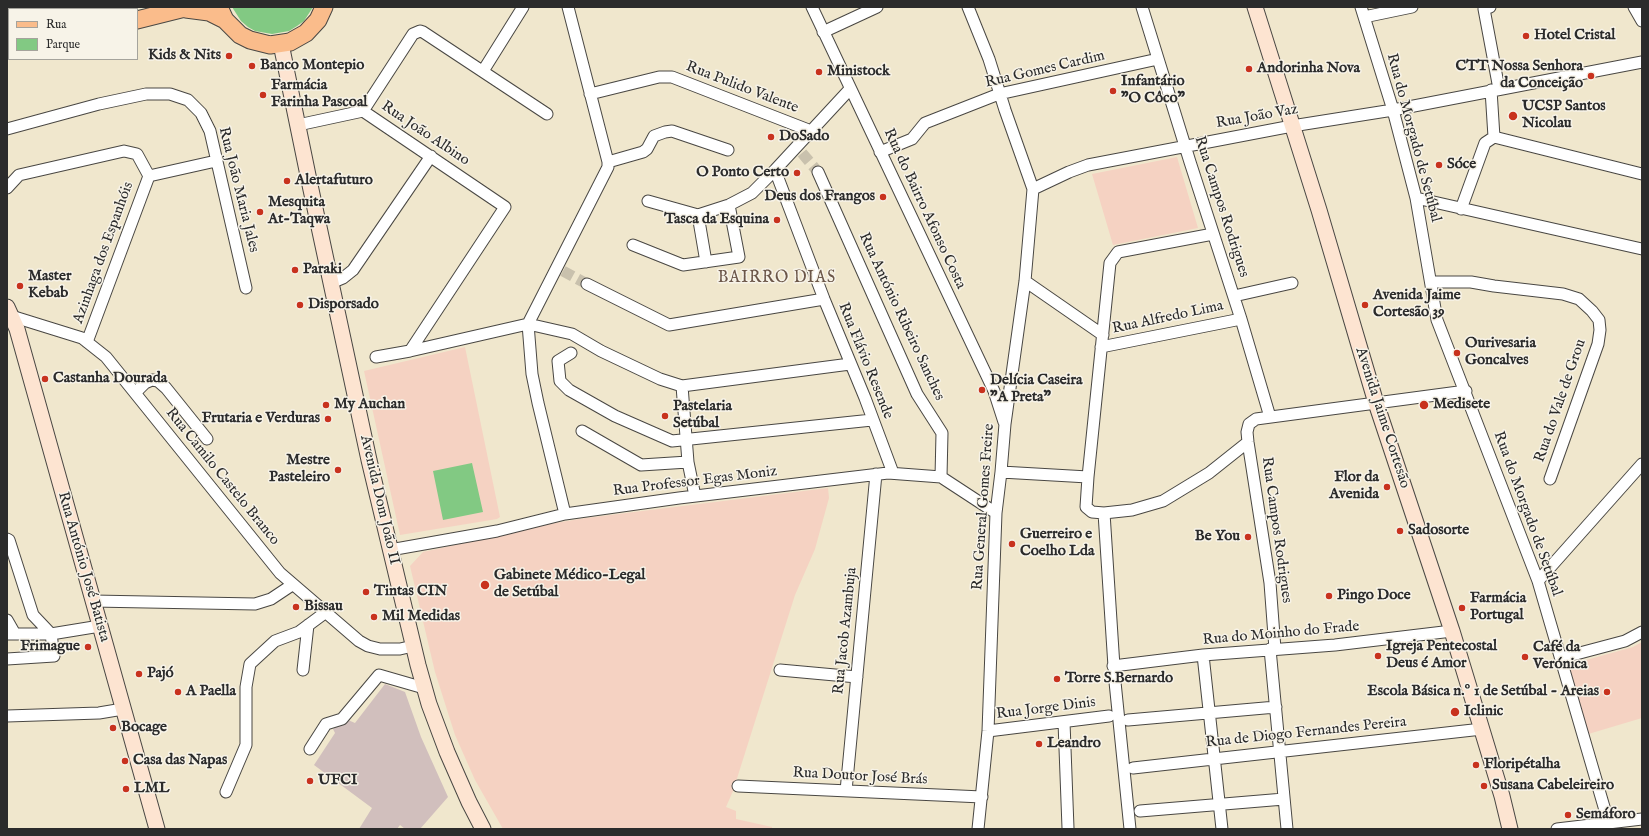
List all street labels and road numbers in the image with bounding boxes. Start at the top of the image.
street label: Rua Gomes Cardim [983,47,1107,93]
street label: Rua do Morgado de Setúbal [1382,52,1444,224]
street label: Rua Pulido Valente [683,58,801,118]
street label: Rua João Albino [377,98,473,170]
street label: Rua João Vaz [1215,101,1299,133]
street label: Rua João Maria Jales [214,125,262,255]
street label: Rua do Bairro Afonso Costa [879,126,969,292]
street label: Rua Campos Rodrigues [1190,134,1252,280]
street label: Azinhaga dos Espanhóis [70,180,138,326]
street label: Rua António Ribeiro Sanches [854,230,948,404]
street label: Rua Alfredo Lima [1111,297,1225,339]
street label: Rua Flávio Resende [833,300,897,422]
street label: Rua do Vale de Grou [1531,337,1591,465]
street label: Avenida Jaime Cortesão [1351,345,1413,491]
street label: Rua Camilo Castelo Branco [161,405,283,549]
street label: Rua General Gomes Freire [969,423,999,591]
street label: Rua do Morgado de Setúbal [1489,429,1565,599]
street label: Avenida Dom João II [355,433,403,567]
street label: Rua Campos Rodrigues [1257,456,1295,604]
street label: Rua Professor Egas Moniz [612,463,778,501]
street label: Rua António José Batista [53,490,113,644]
street label: Rua Jacob Azambuja [830,567,862,695]
street label: Rua do Moinho do Frade [1202,618,1360,650]
street label: Rua Jorge Dinis [995,694,1097,724]
street label: Rua de Diogo Fernandes Pereira [1205,713,1407,753]
street label: Rua Doutor José Brás [792,764,928,790]

